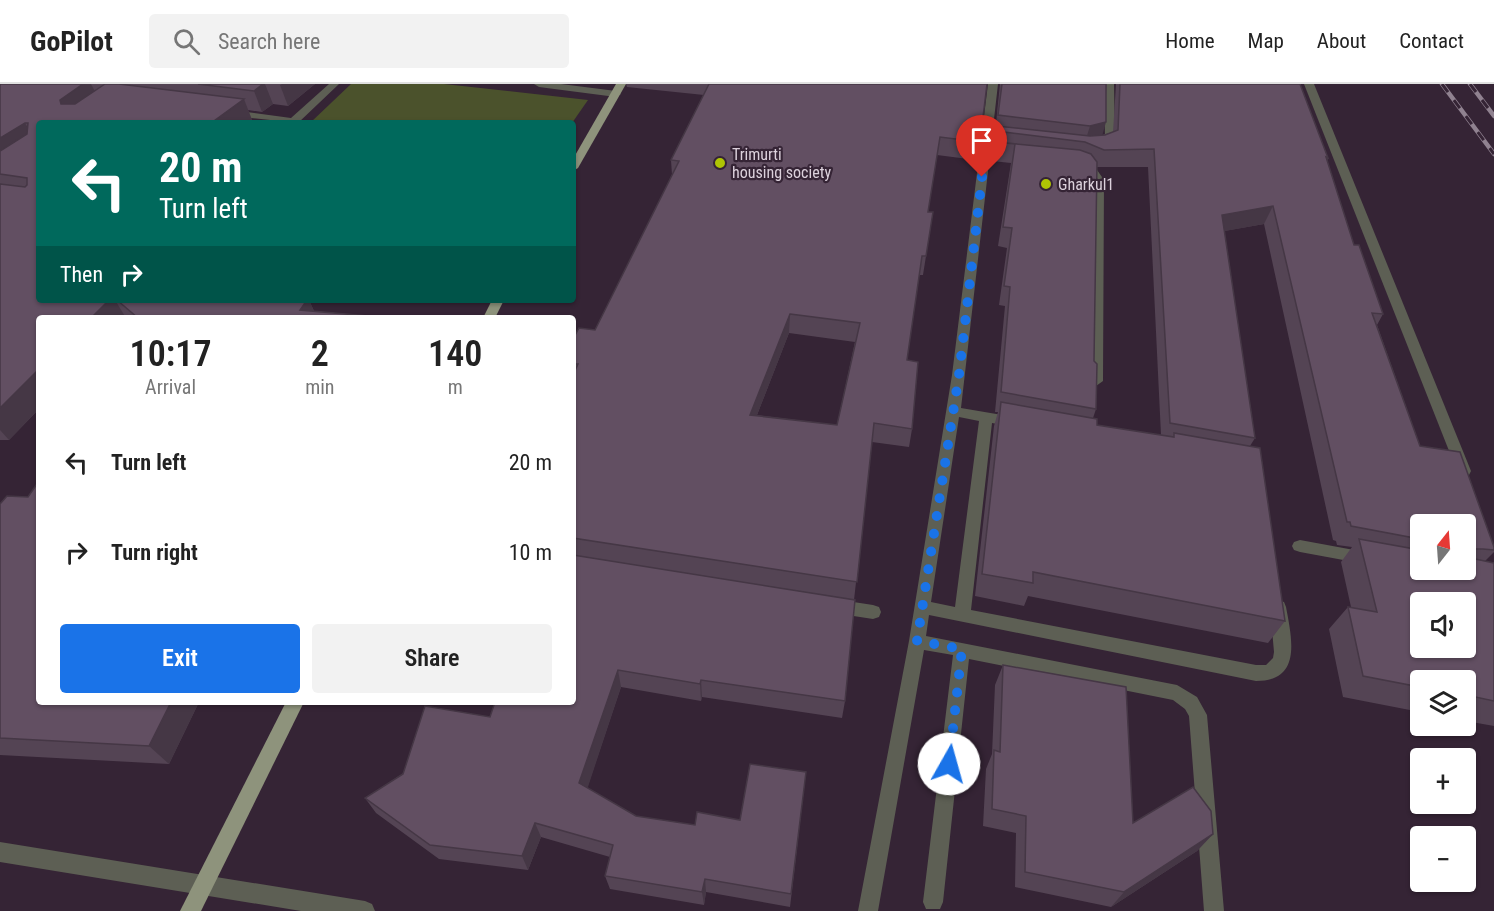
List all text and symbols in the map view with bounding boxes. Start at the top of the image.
search box [149,14,569,68]
text: GoPilot [30,25,113,58]
icon: search [170,25,203,58]
text: Search here [218,29,320,54]
text: Home [1165,29,1215,53]
text: Map [1248,29,1284,53]
text: About [1317,29,1366,53]
text: Contact [1399,29,1464,53]
pin [956,115,1007,177]
icon: arrive [965,124,998,157]
text: 20 m [159,143,242,192]
icon: left [60,144,138,222]
place label: Trimurti housing society [732,145,831,182]
marker: Trimurti housing society [713,156,727,170]
place label: Gharkul1 [1058,175,1114,194]
marker: Gharkul1 [1039,177,1053,191]
text: Turn left [159,193,248,225]
icon: right [115,258,148,291]
text: Then [60,262,103,287]
text: 10:17 [130,333,212,375]
text: 2 [311,333,329,375]
text: 140 [428,333,482,375]
text: Arrival [145,375,196,399]
text: min [305,375,334,399]
text: m [448,375,463,399]
icon: left [60,446,93,479]
text: Turn left [111,450,186,475]
text: 20 m [509,450,552,475]
north arrow [1410,514,1476,580]
map controls [1410,514,1476,892]
icon: right [60,536,93,569]
text: Turn right [111,540,198,565]
text: 10 m [509,540,552,565]
button: sound [1410,592,1476,658]
button: Exit [60,624,300,693]
button: Share [312,624,552,693]
button: layers [1410,670,1476,736]
position arrow [917,732,981,796]
button: + [1410,748,1476,814]
button: − [1410,826,1476,892]

